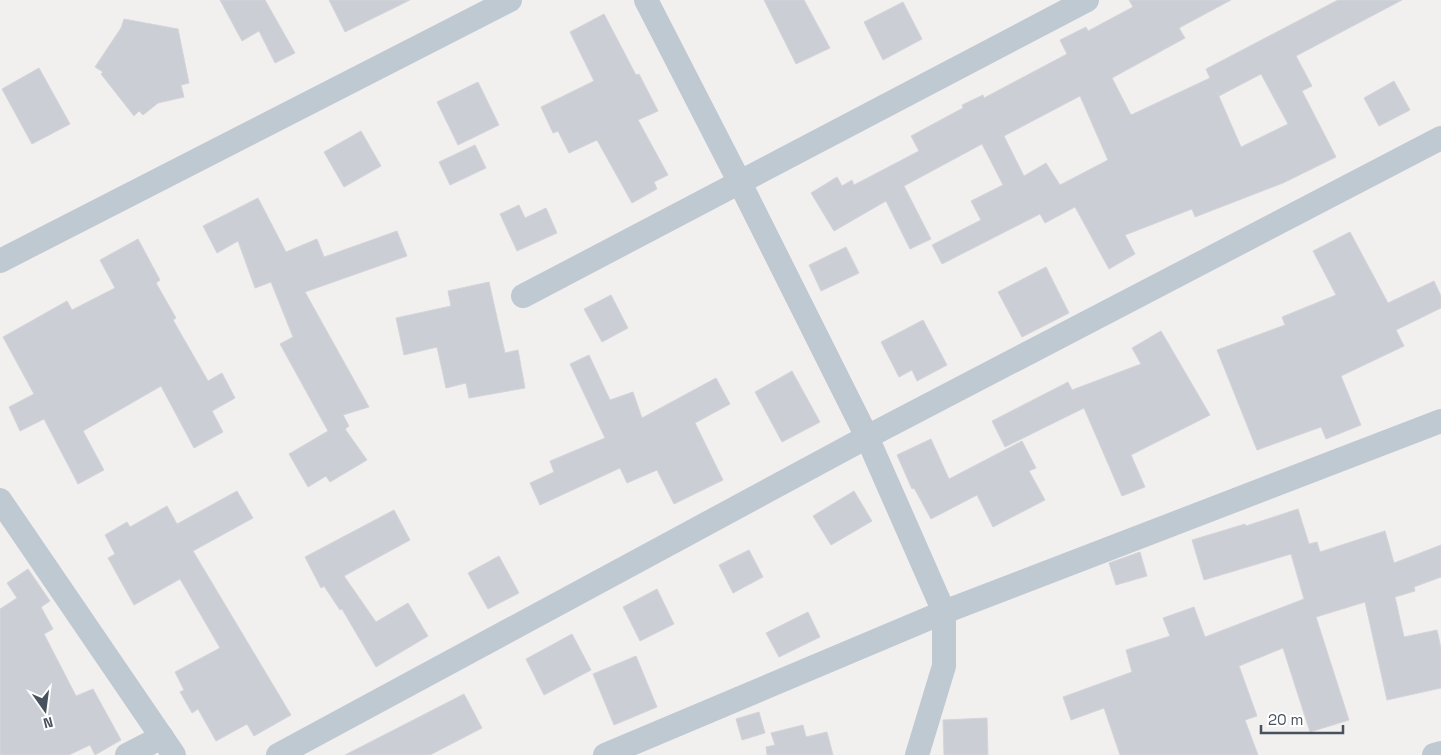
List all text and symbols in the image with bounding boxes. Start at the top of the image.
north arrow [20,685,70,735]
scale bar [1261,702,1344,734]
text: 20 m [1268,710,1303,729]
text: N [41,713,55,732]

